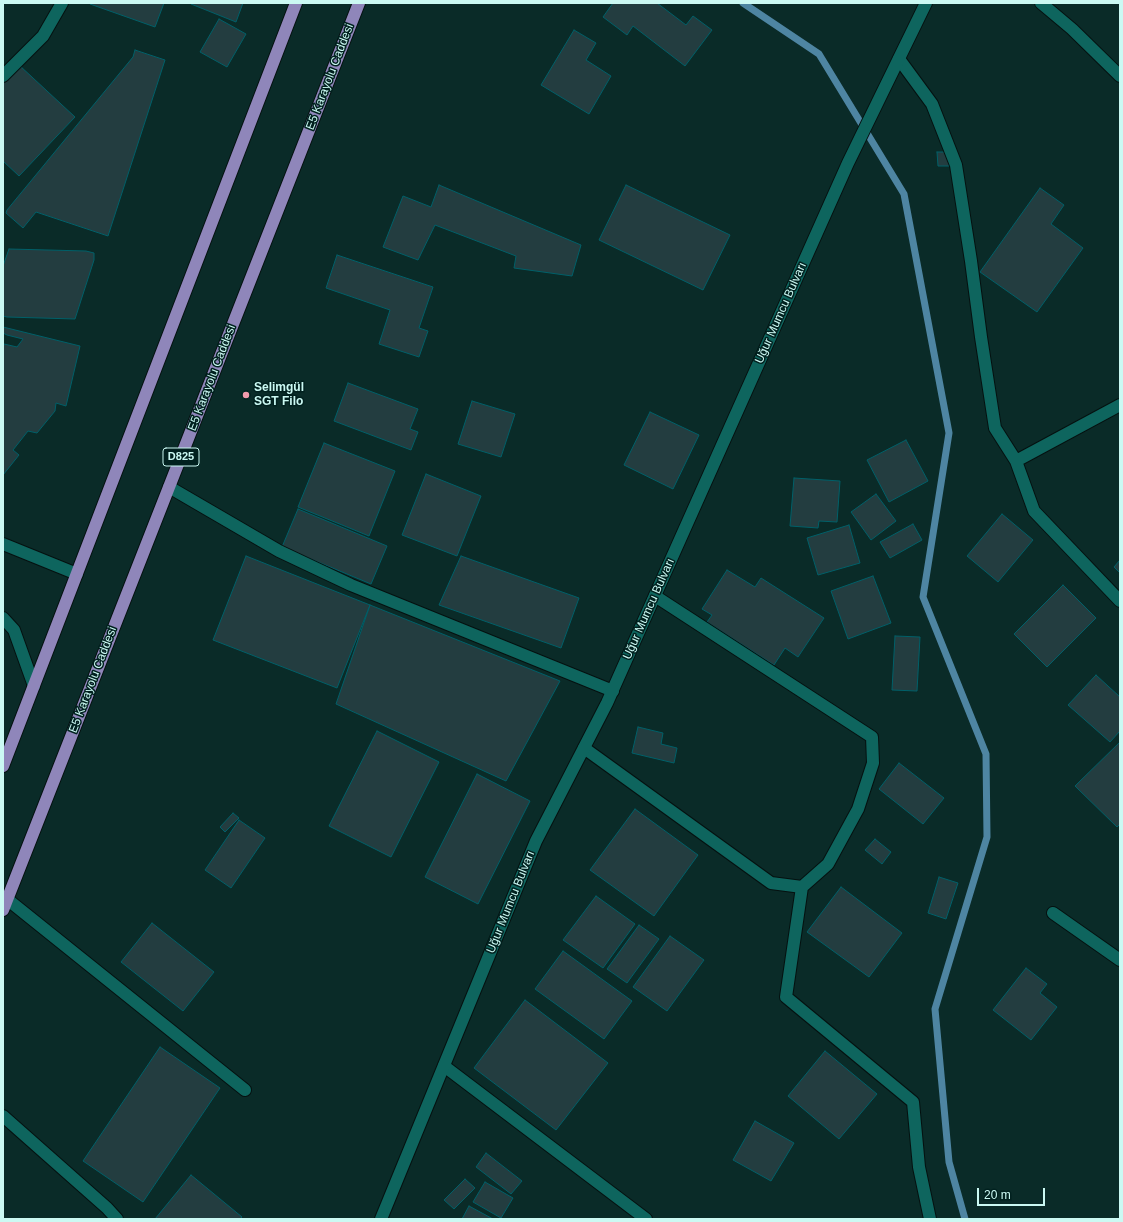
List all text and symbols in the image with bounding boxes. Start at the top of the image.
street label: E5 Karayolu Caddesi [303,22,357,132]
street label: Uğur Mumcu Bulvarı [752,260,810,366]
street label: E5 Karayolu Caddesi [185,323,239,433]
place label: Selimgül SGT Filo [254,381,304,409]
marker: Selimgül SGT Filo [241,390,251,400]
road number: D825 [163,448,199,466]
street label: Uğur Mumcu Bulvarı [620,556,678,662]
street label: E5 Karayolu Caddesi [66,625,120,735]
street label: Uğur Mumcu Bulvarı [484,849,538,955]
scale bar [979,1180,1047,1206]
text: 20 m [984,1188,1011,1202]

